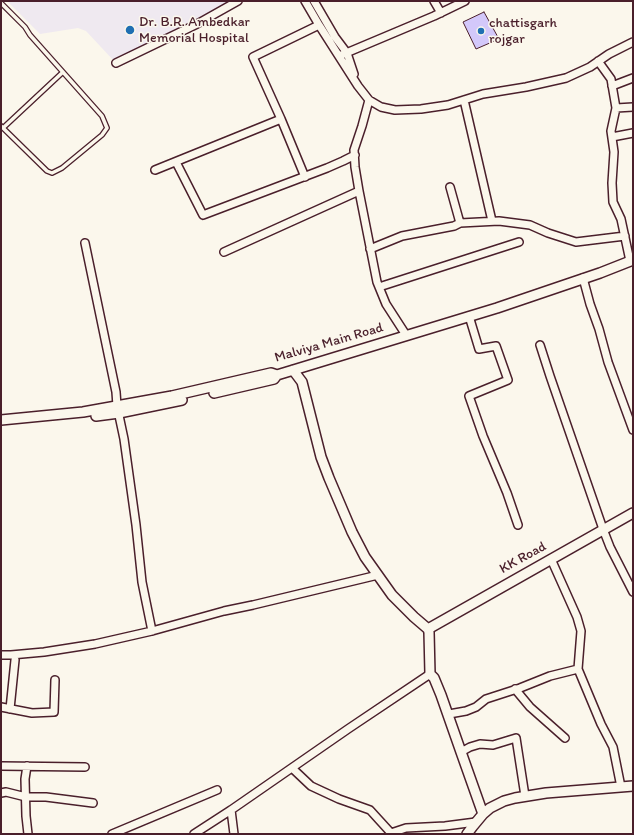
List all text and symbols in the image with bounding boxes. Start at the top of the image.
place label: Dr. B.R. Ambedkar Memorial Hospital [139,14,250,46]
place label: chattisgarh rojgar [489,15,557,48]
marker: Dr. B.R. Ambedkar Memorial Hospital [124,24,136,36]
marker: chattisgarh rojgar [476,26,486,36]
street label: Malviya Main Road [273,319,385,367]
street label: KK Road [497,538,549,578]

